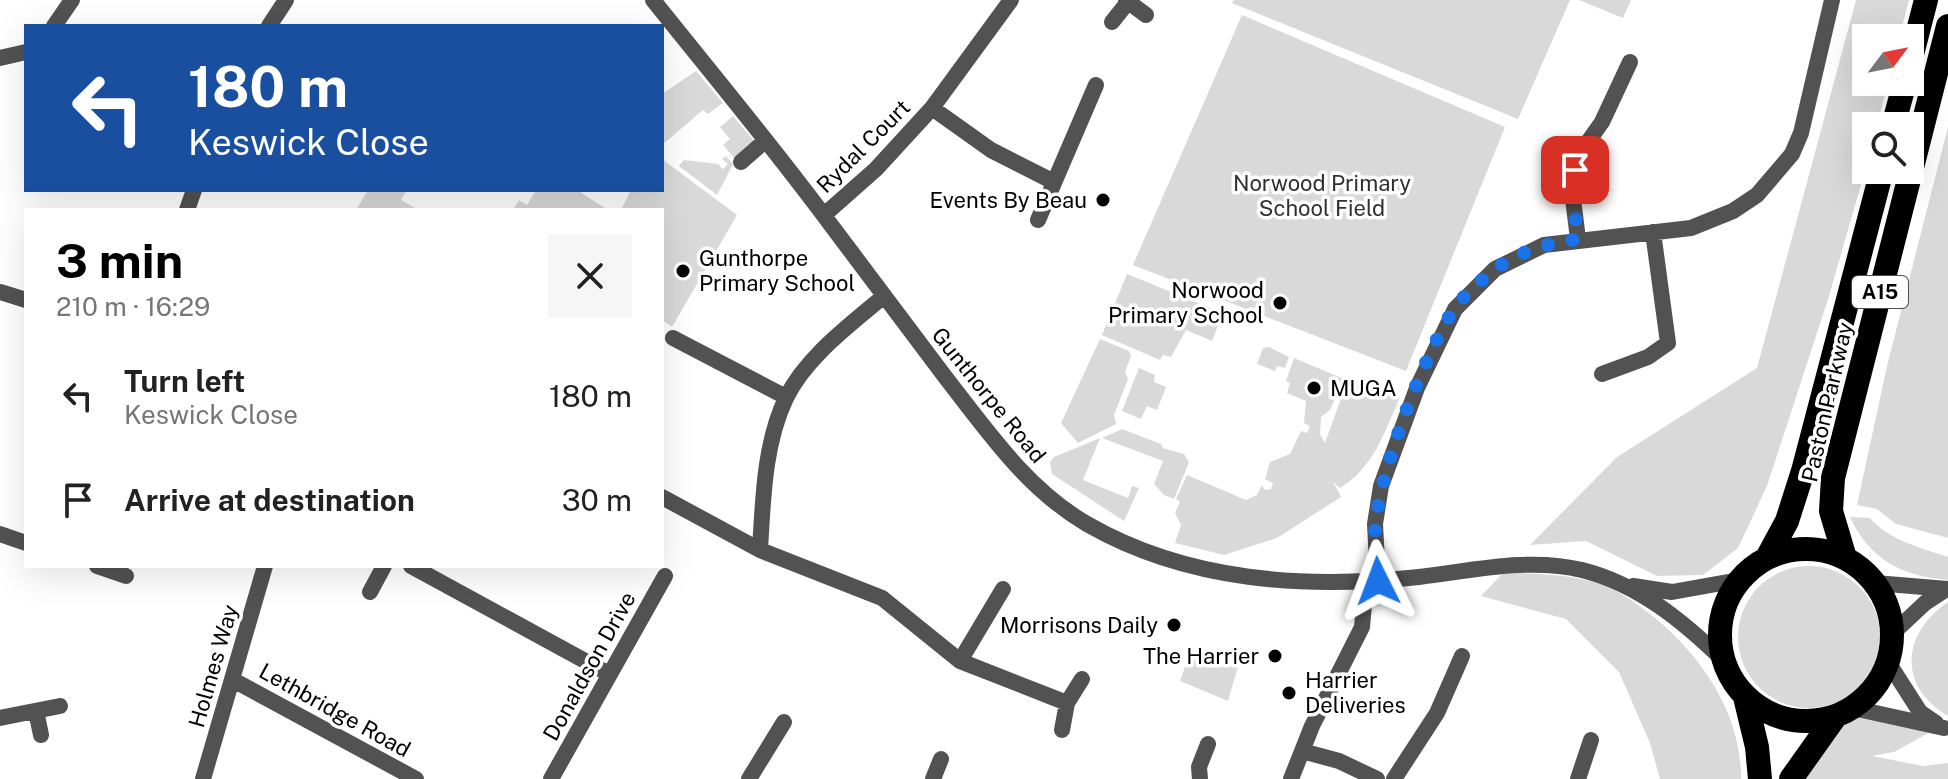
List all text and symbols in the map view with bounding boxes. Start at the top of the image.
north arrow [1852,24,1924,96]
map controls [1852,24,1924,184]
text: 180 m [188,54,348,120]
icon: left [56,56,160,160]
street label: Rydal Court [811,94,915,198]
button: search [1852,112,1924,184]
text: Keswick Close [188,121,429,163]
pin [1541,136,1609,204]
icon: arrive [1553,148,1597,192]
park label: Norwood Primary School Field [1233,170,1411,221]
place label: Events By Beau [929,187,1087,213]
marker: Events By Beau [1094,191,1112,209]
text: 3 min [56,232,183,289]
button: close [548,234,632,318]
place label: Gunthorpe Primary School [699,245,855,296]
marker: Gunthorpe Primary School [674,262,692,280]
road number: A15 [1852,276,1908,308]
place label: Norwood Primary School [1108,277,1264,328]
text: 210 m · 16:29 [56,291,210,322]
marker: Norwood Primary School [1271,294,1289,312]
street label: Paston Parkway [1796,319,1858,484]
street label: Gunthorpe Road [927,322,1051,468]
text: Turn left [124,363,245,399]
icon: left [56,374,100,418]
place label: MUGA [1330,375,1397,401]
text: 180 m [549,378,632,414]
marker: MUGA [1305,379,1323,397]
text: Keswick Close [124,399,298,430]
icon: arrive [56,478,100,522]
text: Arrive at destination [124,482,415,518]
text: 30 m [562,482,632,518]
position arrow [1336,539,1420,623]
street label: Donaldson Drive [537,587,641,745]
street label: Holmes Way [183,601,243,730]
place label: Morrisons Daily [1000,612,1158,638]
marker: Morrisons Daily [1165,616,1183,634]
place label: The Harrier [1143,643,1259,669]
marker: The Harrier [1266,647,1284,665]
street label: Lethbridge Road [255,658,415,762]
place label: Harrier Deliveries [1305,667,1406,718]
marker: Harrier Deliveries [1280,684,1298,702]

